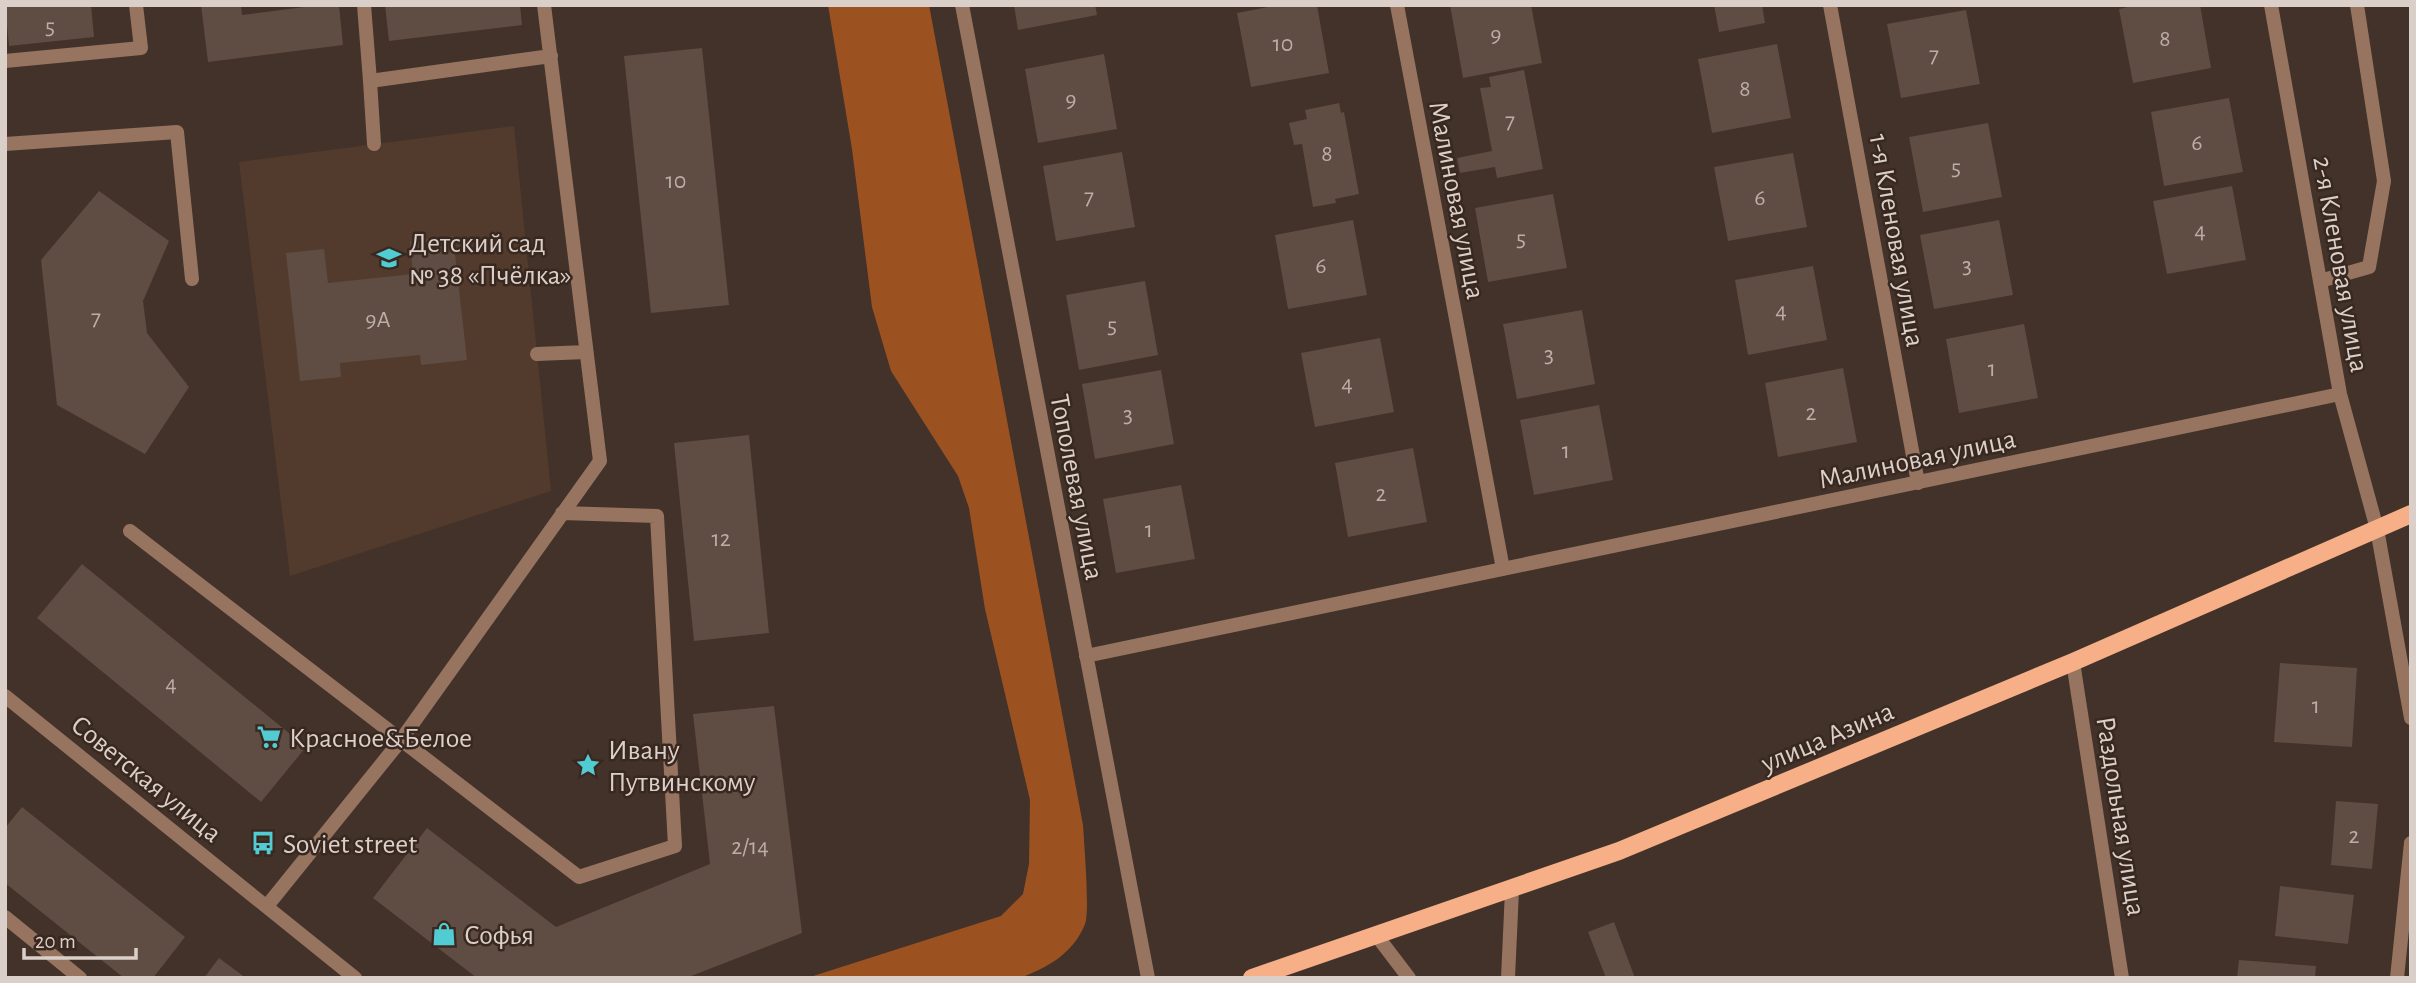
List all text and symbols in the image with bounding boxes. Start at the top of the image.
house number: 5 [45,15,55,39]
house number: 9 [1490,23,1502,47]
house number: 8 [2159,27,2171,51]
house number: 10 [1273,32,1293,56]
house number: 7 [1929,43,1939,67]
house number: 8 [1739,77,1751,101]
house number: 9 [1065,88,1077,112]
street label: Малиновая улица [1423,99,1489,302]
house number: 7 [1505,109,1515,133]
house number: 6 [2191,131,2203,155]
street label: 1-я Кленовая улица [1863,132,1929,349]
house number: 8 [1321,142,1333,166]
street label: 2-я Кленовая улица [2307,154,2373,375]
house number: 5 [1951,156,1961,180]
house number: 10 [666,169,686,193]
house number: 7 [1084,185,1094,209]
house number: 6 [1754,186,1766,210]
house number: 4 [2194,219,2206,243]
house number: 5 [1516,227,1526,251]
place label: Детский сад № 38 «Пчёлка» [409,230,572,290]
school or university icon: Детский сад № 38 «Пчёлка» [375,244,403,272]
house number: 6 [1315,254,1327,278]
house number: 3 [1962,254,1972,278]
house number: 4 [1775,299,1787,323]
house number: 7 [91,306,101,330]
house number: 9А [365,308,391,332]
house number: 5 [1107,314,1117,338]
house number: 3 [1544,343,1554,367]
house number: 1 [1988,357,1996,381]
house number: 4 [1341,372,1353,396]
street label: Тополевая улица [1044,392,1108,583]
house number: 2 [1806,401,1817,425]
house number: 3 [1123,403,1133,427]
street label: Малиновая улица [1816,425,2019,495]
house number: 1 [1562,439,1570,463]
house number: 2 [1376,482,1387,506]
house number: 1 [1145,518,1153,542]
house number: 12 [711,527,731,551]
house number: 4 [165,672,177,696]
house number: 1 [2312,694,2320,718]
street label: улица Азина [1757,697,1898,779]
street label: Советская улица [65,711,226,849]
street label: Раздольная улица [2090,714,2150,918]
supermarket icon: Красное&Белое [255,723,283,751]
place label: Красное&Белое [289,725,472,753]
place label: Ивану Путвинскому [608,737,756,797]
place icon: Ивану Путвинскому [574,751,602,779]
house number: 2 [2349,824,2360,848]
bus stop icon: Soviet street [249,829,277,857]
place label: Soviet street [283,831,417,859]
house number: 2/14 [731,835,769,859]
scale bar [24,916,136,960]
shop icon: Софья [430,920,458,948]
place label: Софья [464,922,534,950]
text: 20 m [35,931,76,952]

